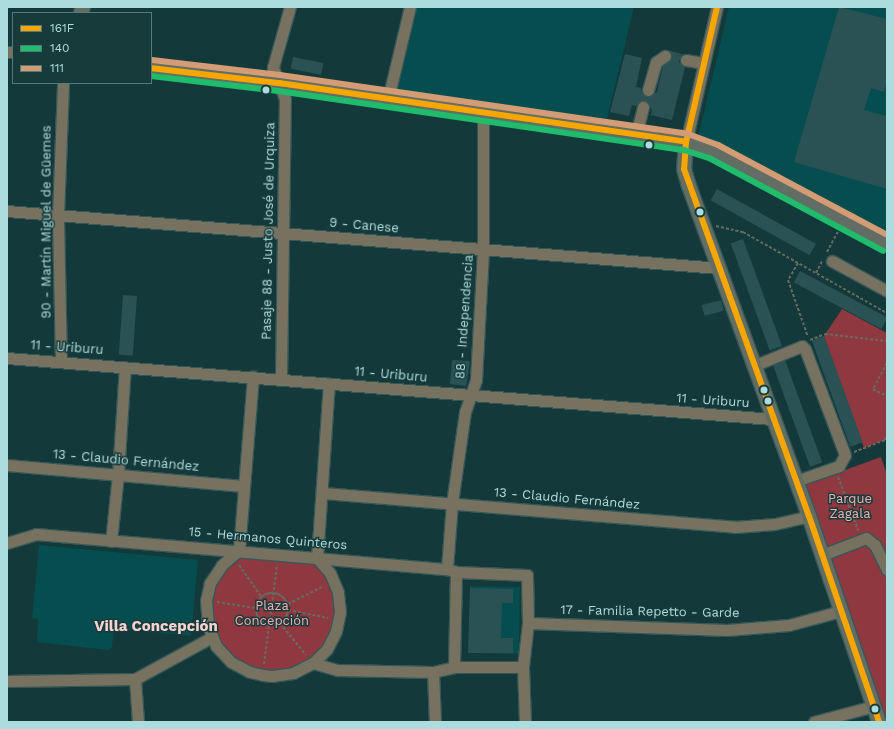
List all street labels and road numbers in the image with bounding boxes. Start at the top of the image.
street label: Pasaje 88 - Justo José de Urquiza [259,122,279,340]
street label: 90 - Martín Miguel de Güemes [39,125,55,319]
street label: 9 - Canese [329,215,399,237]
street label: 88 - Independencia [453,254,477,380]
street label: 11 - Uriburu [30,338,104,358]
street label: 11 - Uriburu [354,364,428,386]
street label: 11 - Uriburu [676,391,750,411]
street label: 13 - Claudio Fernández [52,447,200,475]
street label: 13 - Claudio Fernández [493,485,641,513]
street label: 15 - Hermanos Quinteros [188,524,348,554]
street label: 17 - Familia Repetto - Garde [560,603,740,621]

